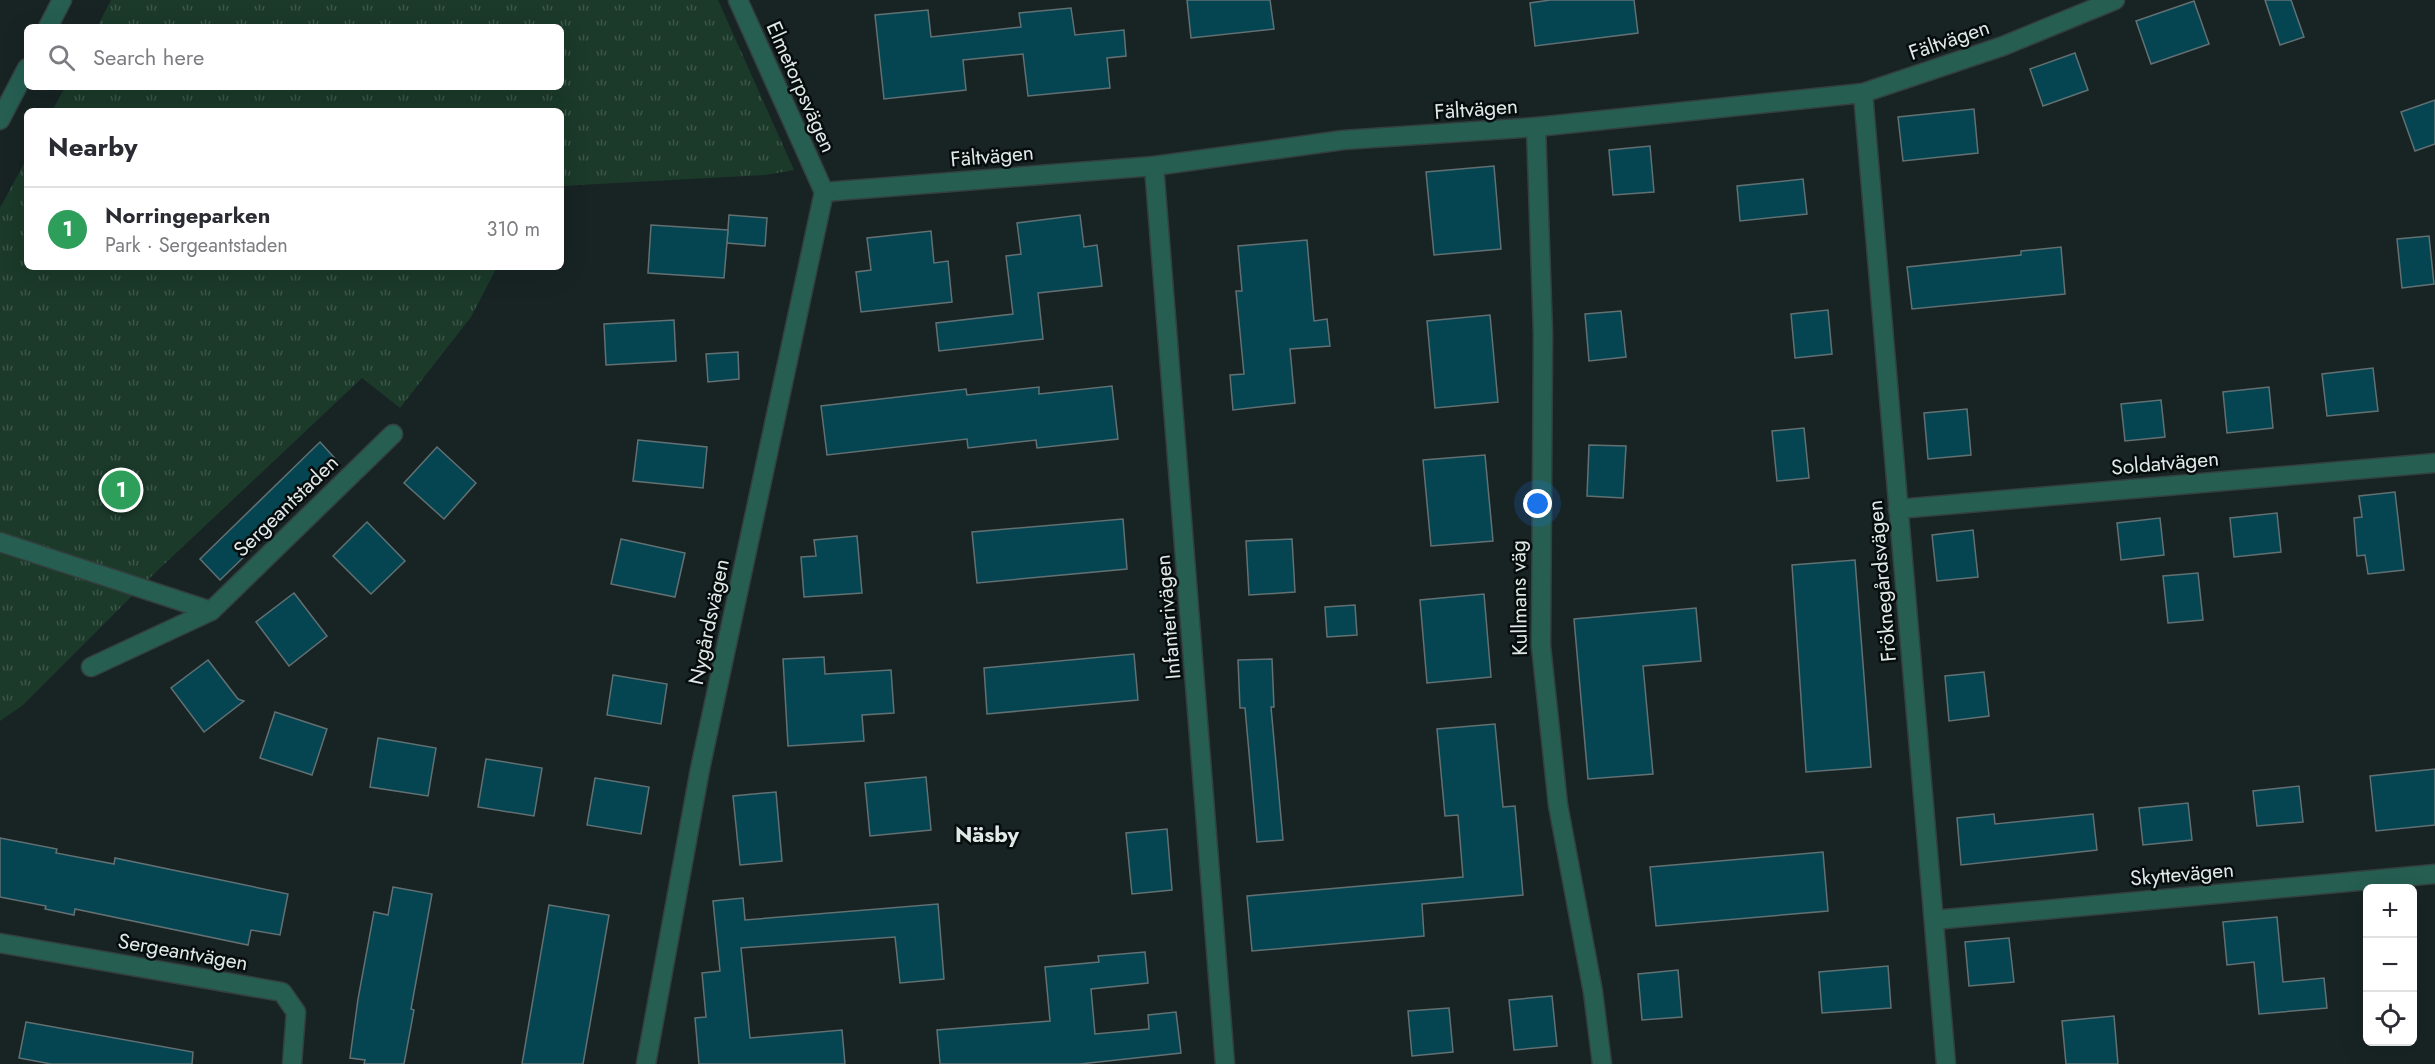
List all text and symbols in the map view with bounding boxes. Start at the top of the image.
street label: Fältvägen [1905,12,1993,68]
street label: Elmetorpsvägen [759,17,843,157]
search box [24,24,564,90]
icon: search [45,41,78,74]
text: Search here [93,41,204,73]
street label: Fältvägen [1433,91,1519,127]
text: Nearby [48,128,137,166]
street label: Fältvägen [949,137,1035,175]
text: Norringeparken [105,199,270,231]
text: 1 [62,215,73,244]
text: 310 m [486,215,540,244]
text: Park · Sergeantstaden [105,231,288,260]
street label: Soldatvägen [2110,443,2220,483]
street label: Sergeantstaden [227,448,345,564]
pin: 1 [102,468,140,512]
your location [1523,489,1552,518]
street label: Fröknegårdsvägen [1860,499,1904,663]
street label: Kullmans väg [1503,540,1535,656]
street label: Infanterivägen [1148,553,1188,681]
street label: Nygårdsvägen [681,556,737,688]
district label: Näsby [955,818,1020,850]
street label: Skyttevägen [2129,855,2235,893]
map controls [2363,884,2417,1046]
button: + [2363,884,2417,938]
street label: Sergeantvägen [116,926,250,978]
button: − [2363,938,2417,992]
button: locate [2363,992,2417,1046]

